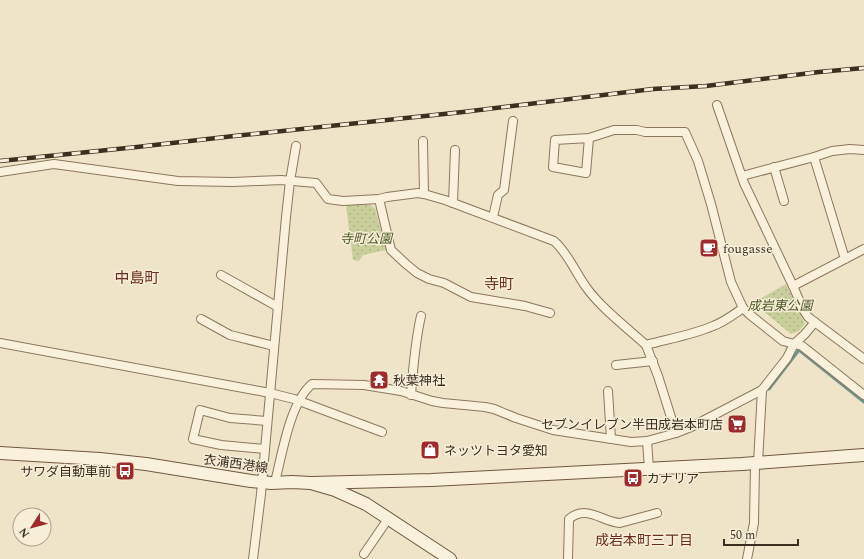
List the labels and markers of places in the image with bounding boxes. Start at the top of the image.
cafe icon: fougasse [698,237,720,259]
place label: fougasse [723,239,772,259]
temple icon: 秋葉神社 [368,369,390,391]
place label: 秋葉神社 [393,371,445,391]
supermarket icon: セブンイレブン半田成岩本町店 [726,413,748,435]
place label: セブンイレブン半田成岩本町店 [541,415,723,435]
shop icon: ネッツトヨタ愛知 [419,439,441,461]
place label: ネッツトヨタ愛知 [444,441,548,461]
bus stop icon: サワダ自動車前 [114,460,136,482]
place label: サワダ自動車前 [20,462,111,482]
bus stop icon: カナリア [622,467,644,489]
place label: カナリア [647,469,699,489]

